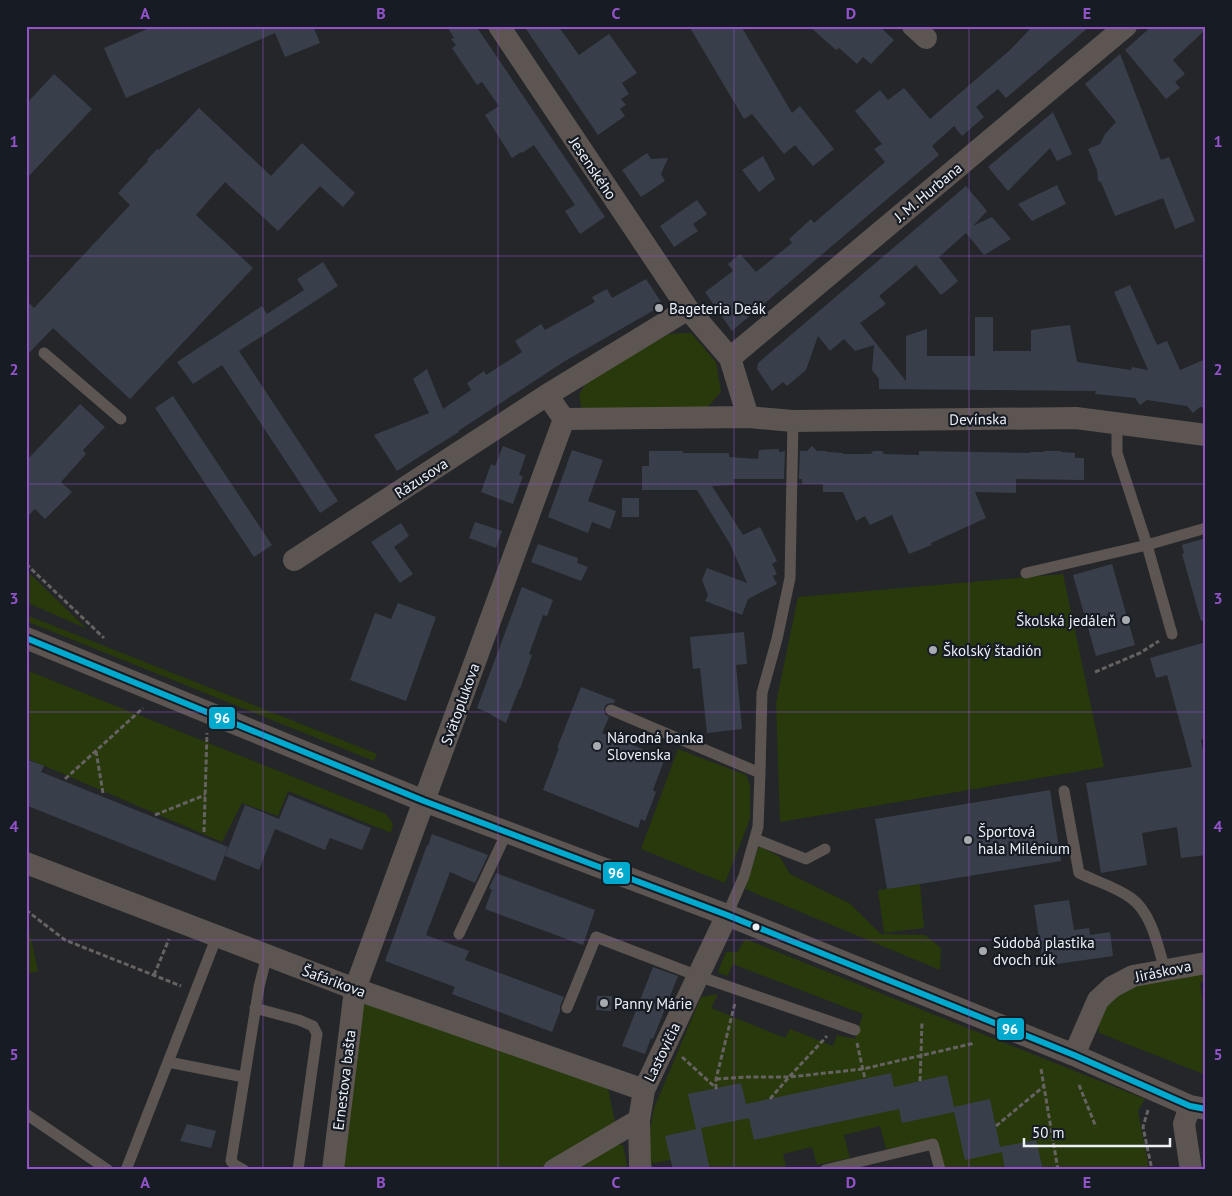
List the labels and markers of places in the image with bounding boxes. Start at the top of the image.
place label: Bageteria Deák [669,299,767,318]
marker: Bageteria Deák [653,302,665,314]
place label: Školská jedáleň [1016,611,1116,630]
marker: Školská jedáleň [1120,614,1132,626]
place label: Školský štadión [943,641,1041,660]
marker: Školský štadión [927,644,939,656]
place label: Národná banka Slovenska [607,728,704,764]
marker: Národná banka Slovenska [591,740,603,752]
place label: Športová hala Milénium [978,822,1070,858]
marker: Športová hala Milénium [962,834,974,846]
unlabelled marker [751,922,761,932]
place label: Súdobá plastika dvoch rúk [993,933,1095,969]
marker: Súdobá plastika dvoch rúk [977,945,989,957]
place label: Panny Márie [614,994,692,1013]
marker: Panny Márie [598,997,610,1009]

